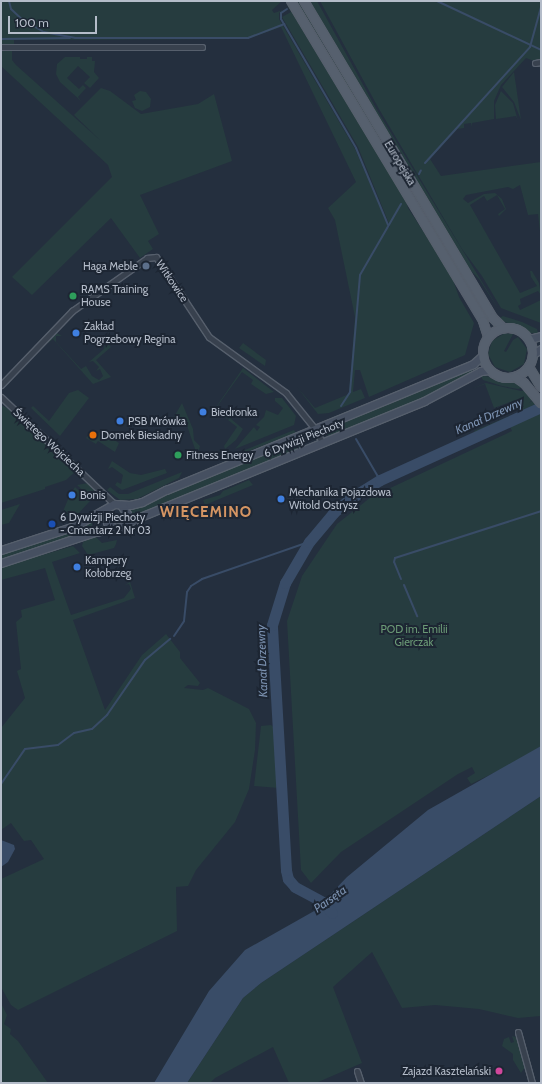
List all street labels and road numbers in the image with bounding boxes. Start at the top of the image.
street label: Europejska [382,138,418,188]
street label: Witkowice [153,257,191,305]
street label: Świętego Wojciecha [10,405,88,479]
street label: 6 Dywizji Piechoty [262,416,346,460]

